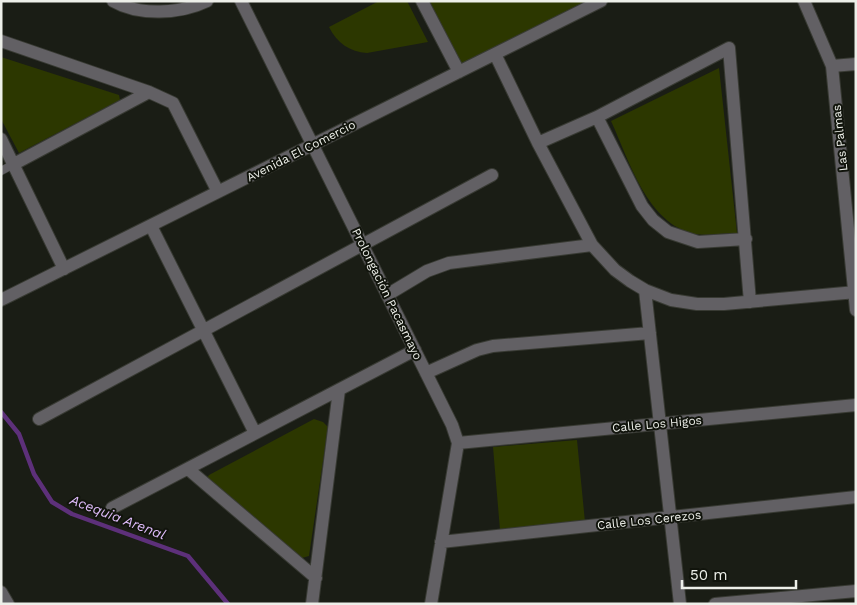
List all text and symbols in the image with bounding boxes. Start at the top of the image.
street label: Las Palmas [830,104,850,172]
street label: Avenida El Comercio [244,118,358,184]
street label: Prolongación Pacasmayo [349,226,425,362]
street label: Calle Los Higos [612,413,702,435]
water label: Acequia Arenal [67,491,168,543]
street label: Calle Los Cerezos [596,508,702,532]
scale bar [682,558,796,590]
text: 50 m [690,566,727,584]

